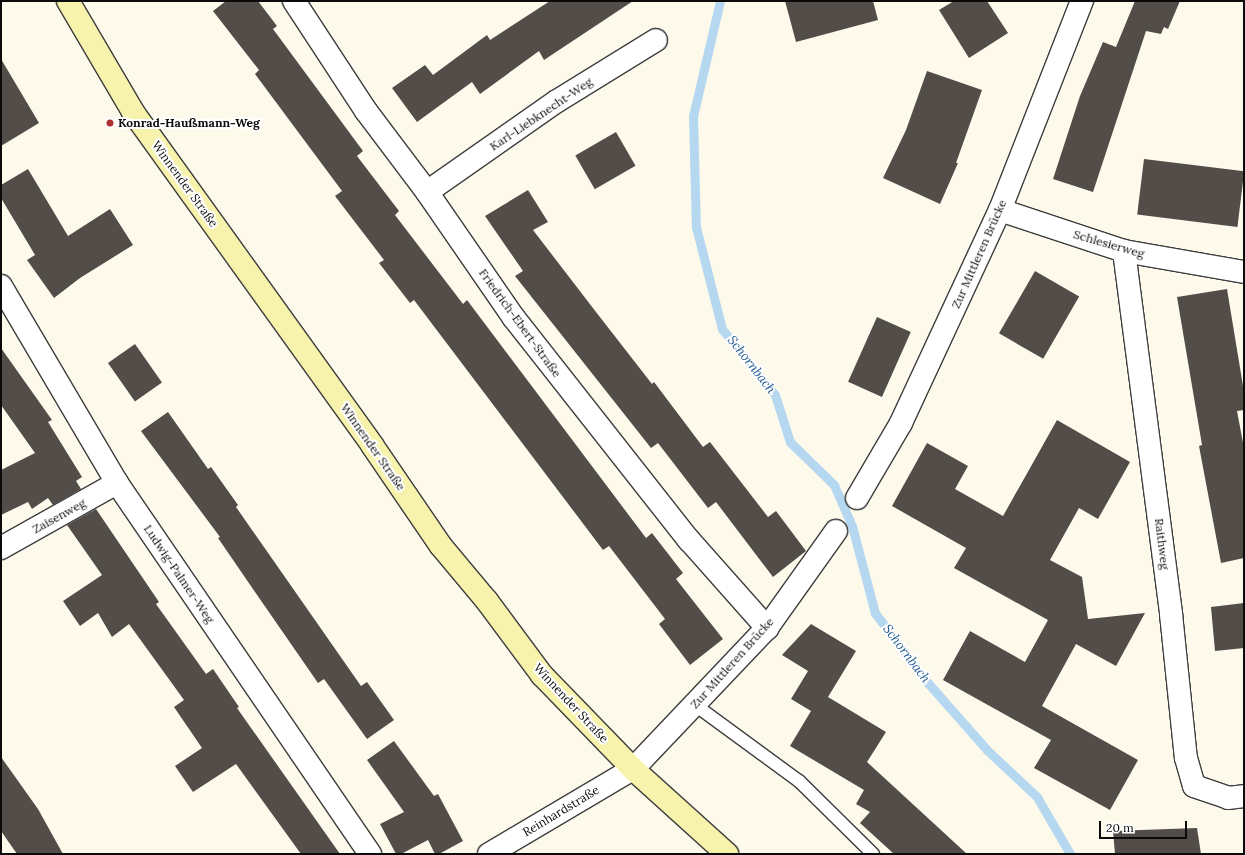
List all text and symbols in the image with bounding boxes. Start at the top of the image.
street label: Karl-Liebknecht-Weg [487,74,595,154]
place label: Konrad-Haußmann-Weg [118,116,260,130]
marker: Konrad-Haußmann-Weg [105,118,115,128]
street label: Winnender Straße [149,138,221,230]
street label: Zur Mittleren Brücke [949,197,1009,311]
street label: Schlesierweg [1072,227,1146,261]
street label: Friedrich-Ebert-Straße [476,266,564,380]
water label: Schornbach [724,333,778,397]
street label: Winnender Straße [338,401,408,493]
street label: Zaisenweg [30,495,88,537]
street label: Raithweg [1152,517,1172,571]
street label: Ludwig-Palmer-Weg [141,522,217,626]
street label: Zur Mittleren Brücke [687,614,777,712]
water label: Schornbach [879,622,933,686]
street label: Winnender Straße [531,660,611,746]
street label: Reinhardstraße [520,783,602,839]
scale bar [1101,813,1189,839]
text: 20 m [1106,820,1134,835]

